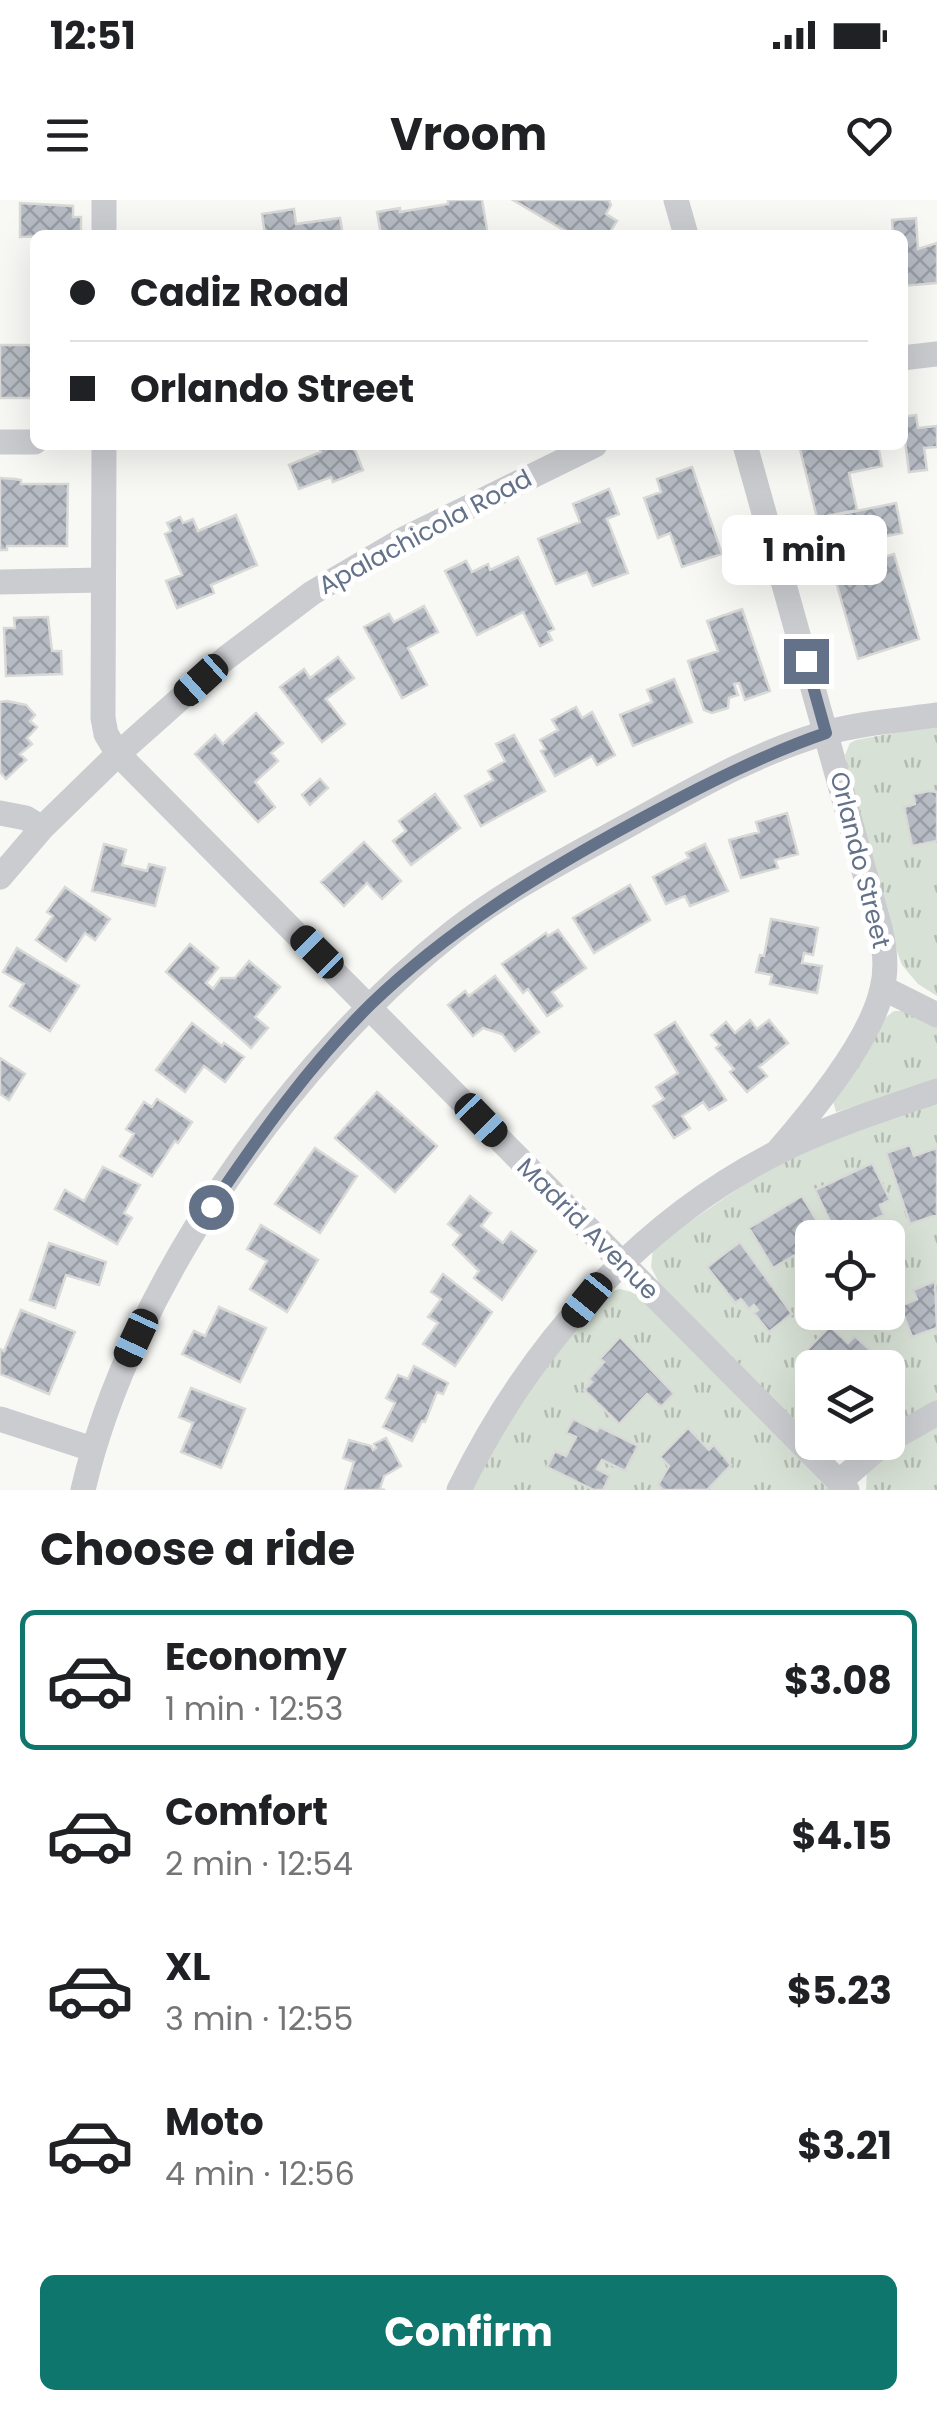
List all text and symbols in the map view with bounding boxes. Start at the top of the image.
text: 12:51 [50,9,136,62]
text: Vroom [390,103,547,166]
icon: menu [40,108,95,163]
icon: heart [842,108,897,163]
text: Cadiz Road [130,266,349,319]
text: Orlando Street [130,362,414,415]
street label: Apalachicola Road [312,461,538,603]
callout: 1 min [724,516,888,586]
text: 1 min [763,527,846,572]
route end [784,639,829,684]
car [169,649,233,711]
street label: Orlando Street [821,768,899,952]
car [285,920,349,984]
car [449,1088,513,1152]
street label: Madrid Avenue [509,1150,667,1308]
route start [189,1185,234,1230]
map controls [795,1220,905,1460]
button: locate [795,1220,905,1330]
car [556,1267,618,1333]
car [110,1304,162,1372]
button: layers [795,1350,905,1460]
text: Choose a ride [40,1518,355,1581]
text: Economy [165,1630,347,1683]
icon: car [45,1635,135,1725]
text: $3.08 [784,1654,892,1707]
text: 1 min · 12:53 [165,1686,343,1731]
text: Comfort [165,1785,328,1838]
icon: car [45,1790,135,1880]
text: $4.15 [792,1809,892,1862]
text: 2 min · 12:54 [165,1841,353,1886]
text: XL [165,1940,210,1993]
icon: car [45,1945,135,2035]
text: $5.23 [787,1964,892,2017]
text: 3 min · 12:55 [165,1996,353,2041]
text: Moto [165,2095,264,2148]
icon: car [45,2100,135,2190]
text: $3.21 [797,2119,892,2172]
text: 4 min · 12:56 [165,2151,355,2196]
button: Confirm [40,2275,897,2390]

